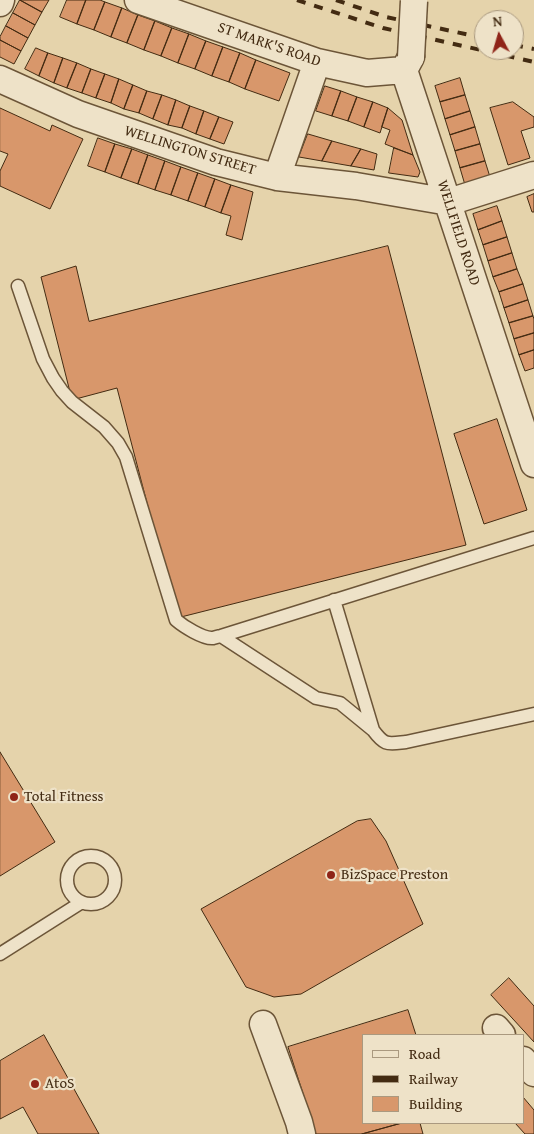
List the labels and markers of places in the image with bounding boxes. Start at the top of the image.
place label: Total Fitness [24,788,104,806]
marker: Total Fitness [8,791,20,803]
place label: BizSpace Preston [341,866,448,884]
marker: BizSpace Preston [325,869,337,881]
place label: AtoS [45,1075,74,1093]
marker: AtoS [29,1078,41,1090]

